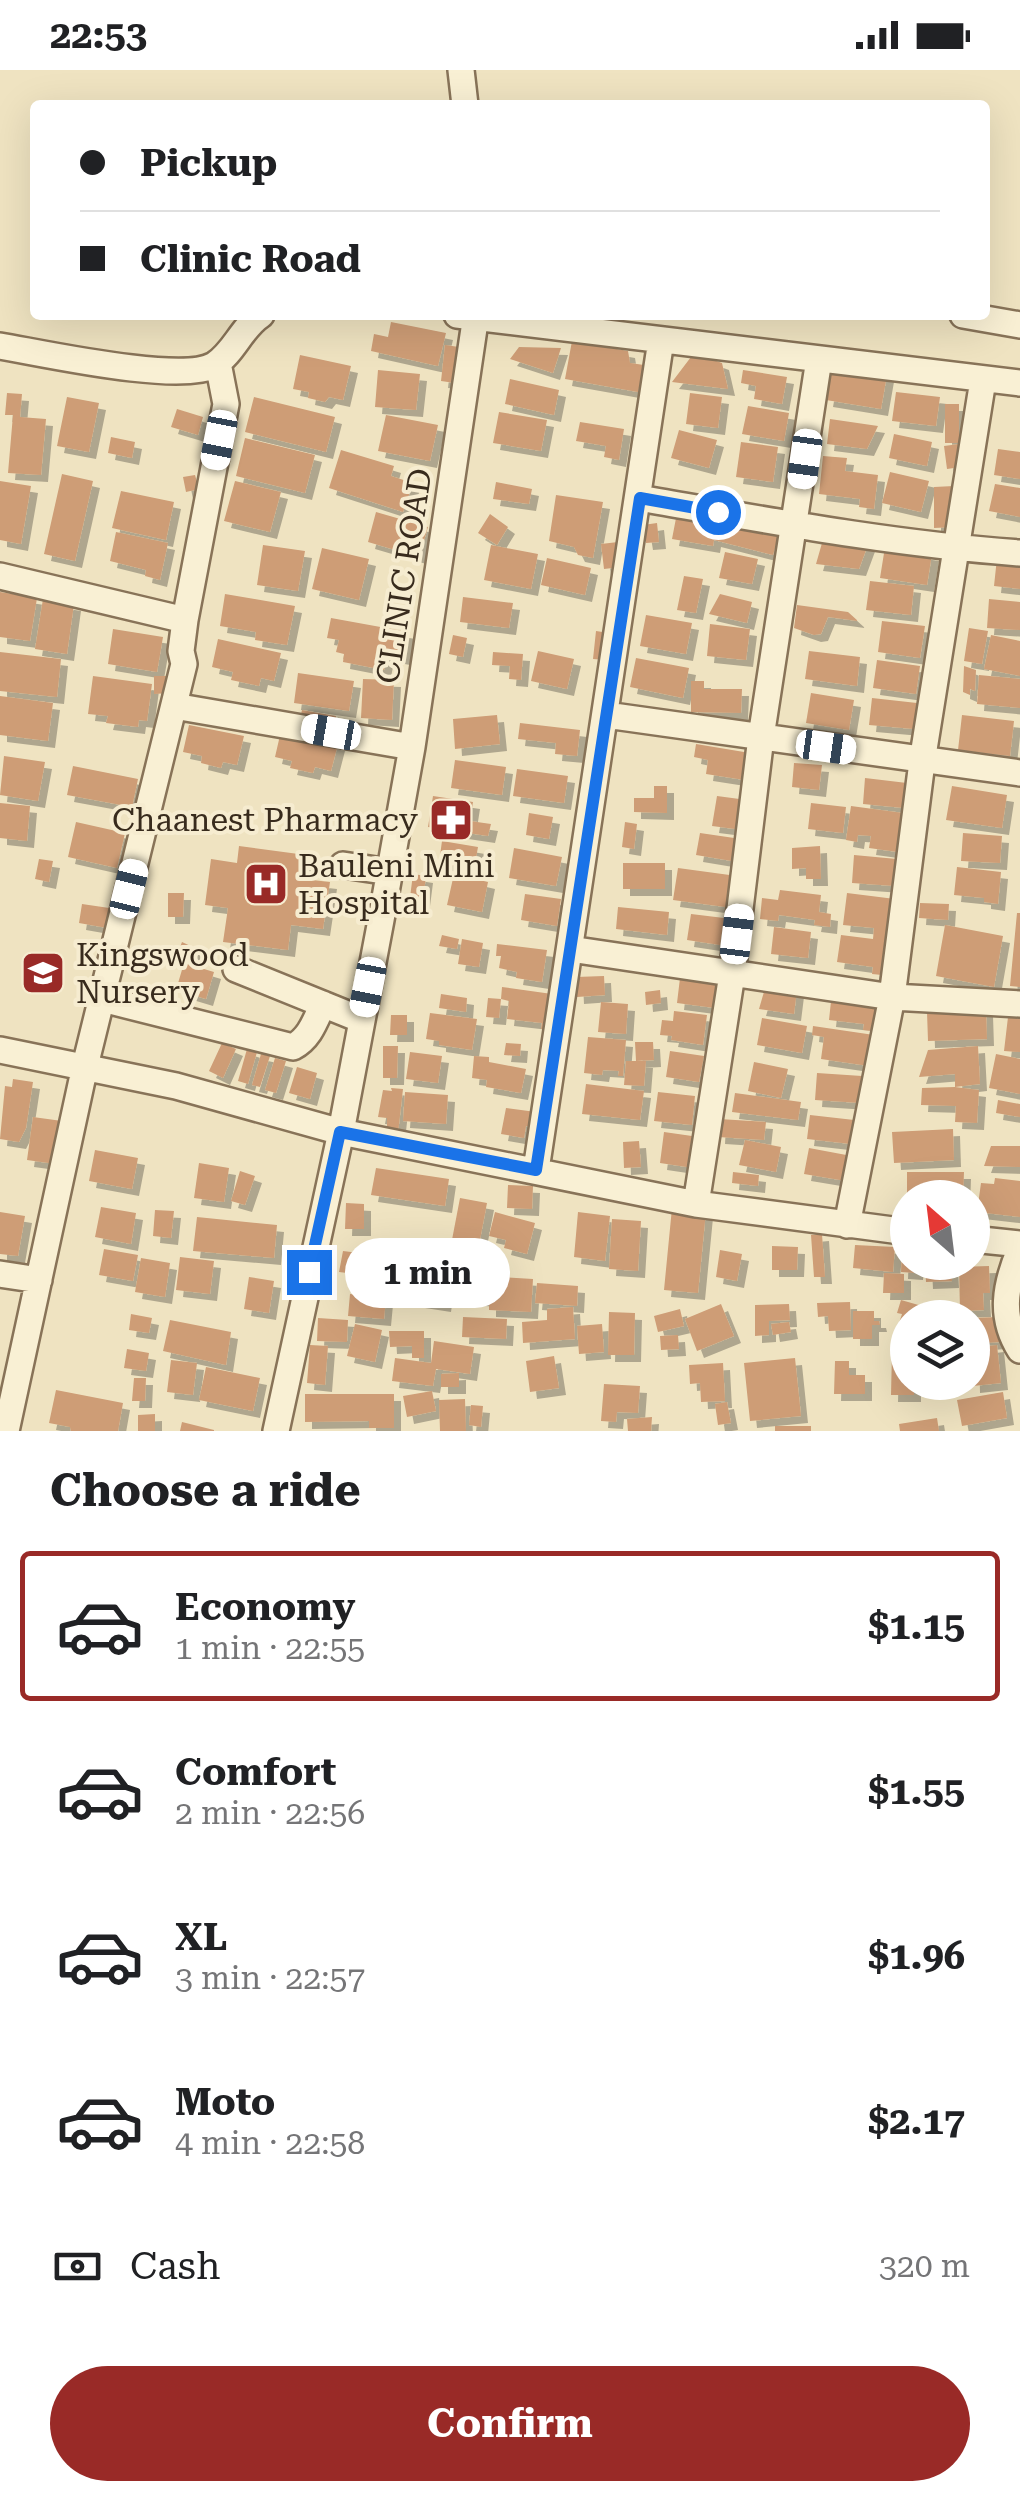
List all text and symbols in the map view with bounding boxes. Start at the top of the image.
text: 22:53 [50,13,147,57]
text: Pickup [140,141,277,185]
text: Clinic Road [140,237,361,281]
car [199,408,239,472]
car [786,427,824,491]
street label: CLINIC ROAD [368,466,440,686]
route start [696,490,741,535]
car [299,712,363,752]
car [794,728,858,766]
pharmacy icon: Chaanest Pharmacy [428,797,474,843]
place label: Chaanest Pharmacy [112,801,418,839]
place label: Bauleni Mini Hospital [298,847,494,922]
car [107,856,151,922]
hospital icon: Bauleni Mini Hospital [243,861,289,907]
car [718,902,756,966]
place label: Kingswood Nursery [76,936,249,1011]
school or university icon: Kingswood Nursery [20,950,66,996]
car [348,955,388,1019]
north arrow [890,1180,990,1280]
map controls [890,1180,990,1400]
callout: 1 min [344,1237,509,1307]
route end [287,1250,332,1295]
text: 1 min [383,1254,472,1292]
button: layers [890,1300,990,1400]
text: Choose a ride [50,1464,361,1517]
icon: car [55,1581,145,1671]
text: Economy [175,1585,355,1629]
text: $1.15 [868,1604,965,1648]
text: 1 min · 22:55 [175,1629,365,1667]
icon: car [55,1746,145,1836]
text: Comfort [175,1750,336,1794]
text: $1.55 [868,1769,965,1813]
text: 2 min · 22:56 [175,1794,365,1832]
icon: car [55,1911,145,2001]
text: XL [175,1915,227,1959]
text: $1.96 [868,1934,965,1978]
text: 3 min · 22:57 [175,1959,365,1997]
icon: car [55,2076,145,2166]
text: Moto [175,2080,275,2124]
text: $2.17 [868,2099,965,2143]
text: 4 min · 22:58 [175,2124,365,2162]
icon: cash [50,2239,105,2294]
text: Cash [130,2244,220,2288]
text: 320 m [879,2247,970,2285]
button: Confirm [50,2366,970,2481]

